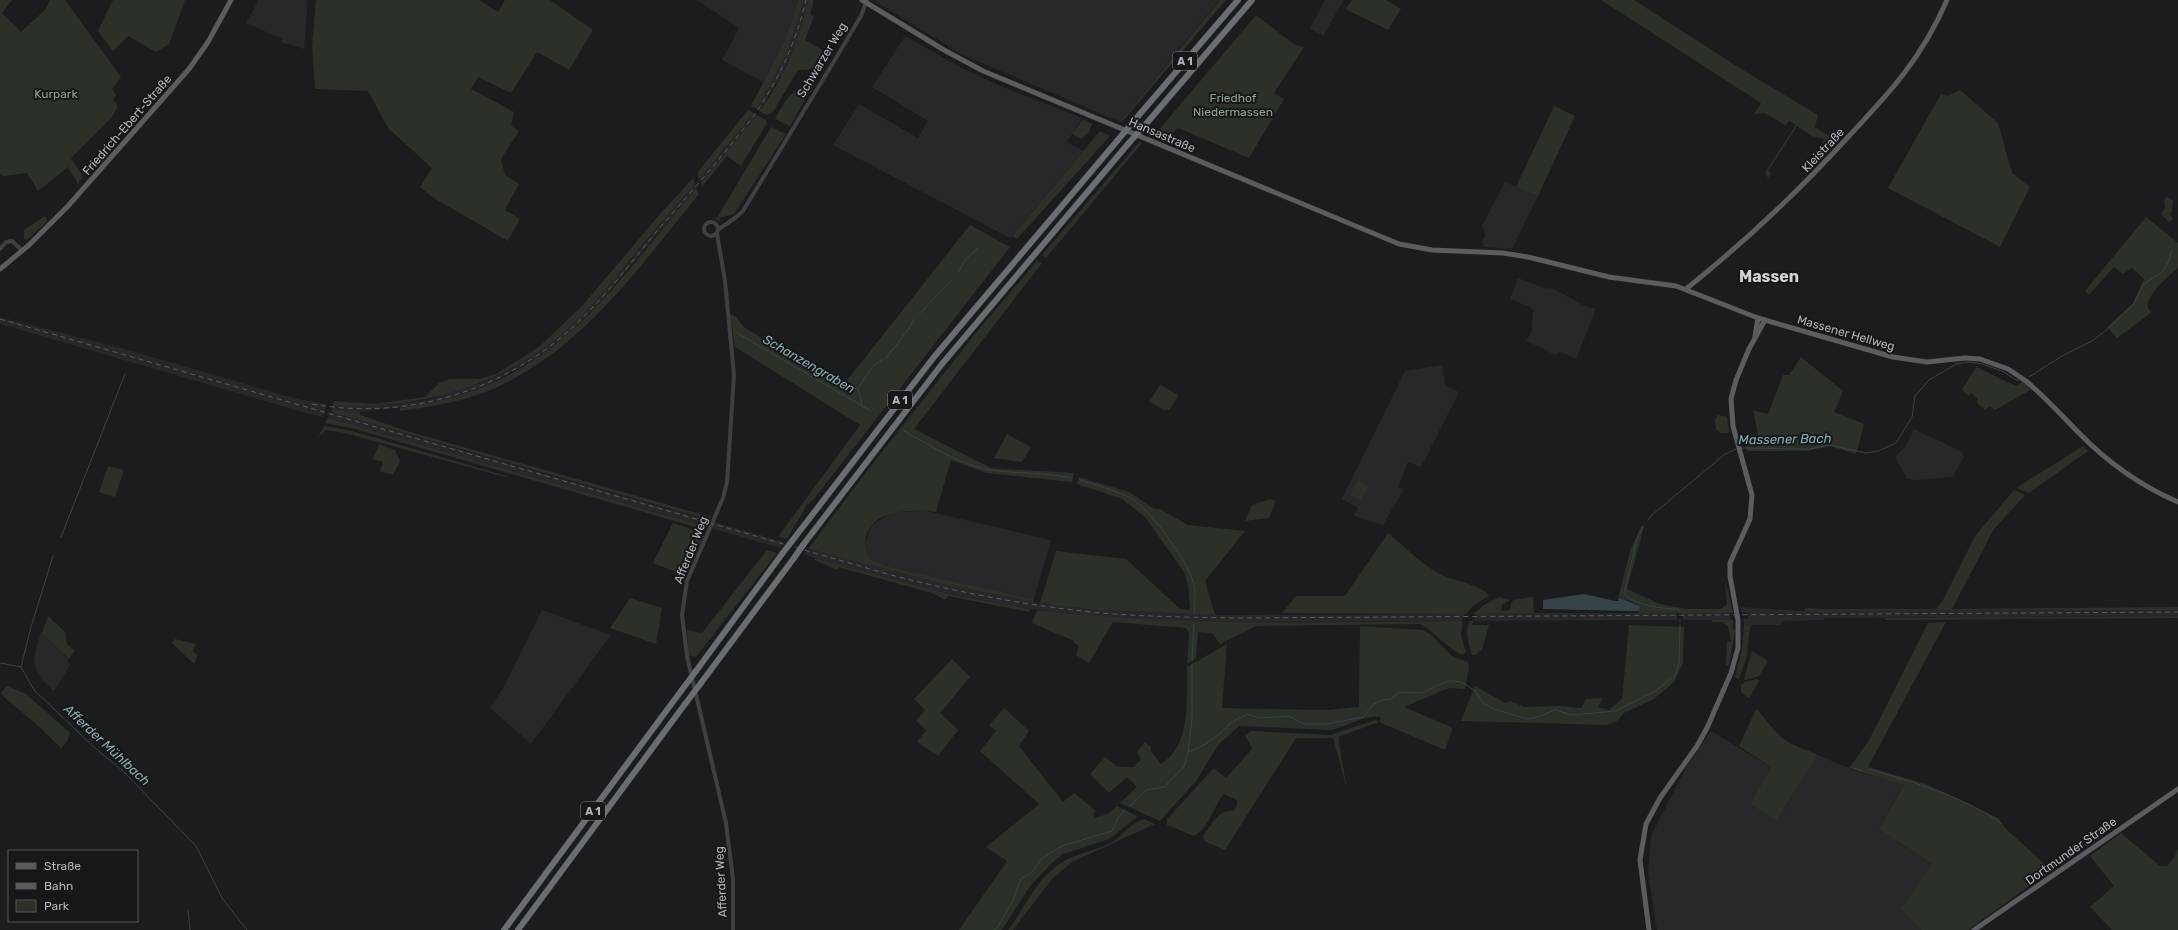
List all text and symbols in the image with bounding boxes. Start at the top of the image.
street label: Schwarzer Weg [794,20,850,100]
road number: A 1 [1173,52,1197,70]
street label: Friedrich-Ebert-Straße [80,72,175,178]
park label: Kurpark [34,87,78,101]
park label: Friedhof Niedermassen [1193,91,1273,119]
street label: Hansastraße [1127,115,1198,155]
street label: Kleistraße [1799,125,1847,175]
district label: Massen [1739,267,1799,286]
street label: Massener Hellweg [1796,312,1896,354]
water label: Schanzengraben [760,332,858,397]
road number: A 1 [888,391,912,409]
water label: Massener Bach [1738,431,1832,447]
street label: Afferder Weg [671,514,711,586]
water label: Afferder Mühlbach [60,701,153,789]
road number: A 1 [581,802,605,820]
street label: Dortmunder Straße [2023,814,2119,888]
street label: Afferder Weg [712,846,730,918]
legend [8,850,138,922]
text: Straße [44,859,81,873]
text: Bahn [44,879,73,893]
text: Park [44,899,70,913]

